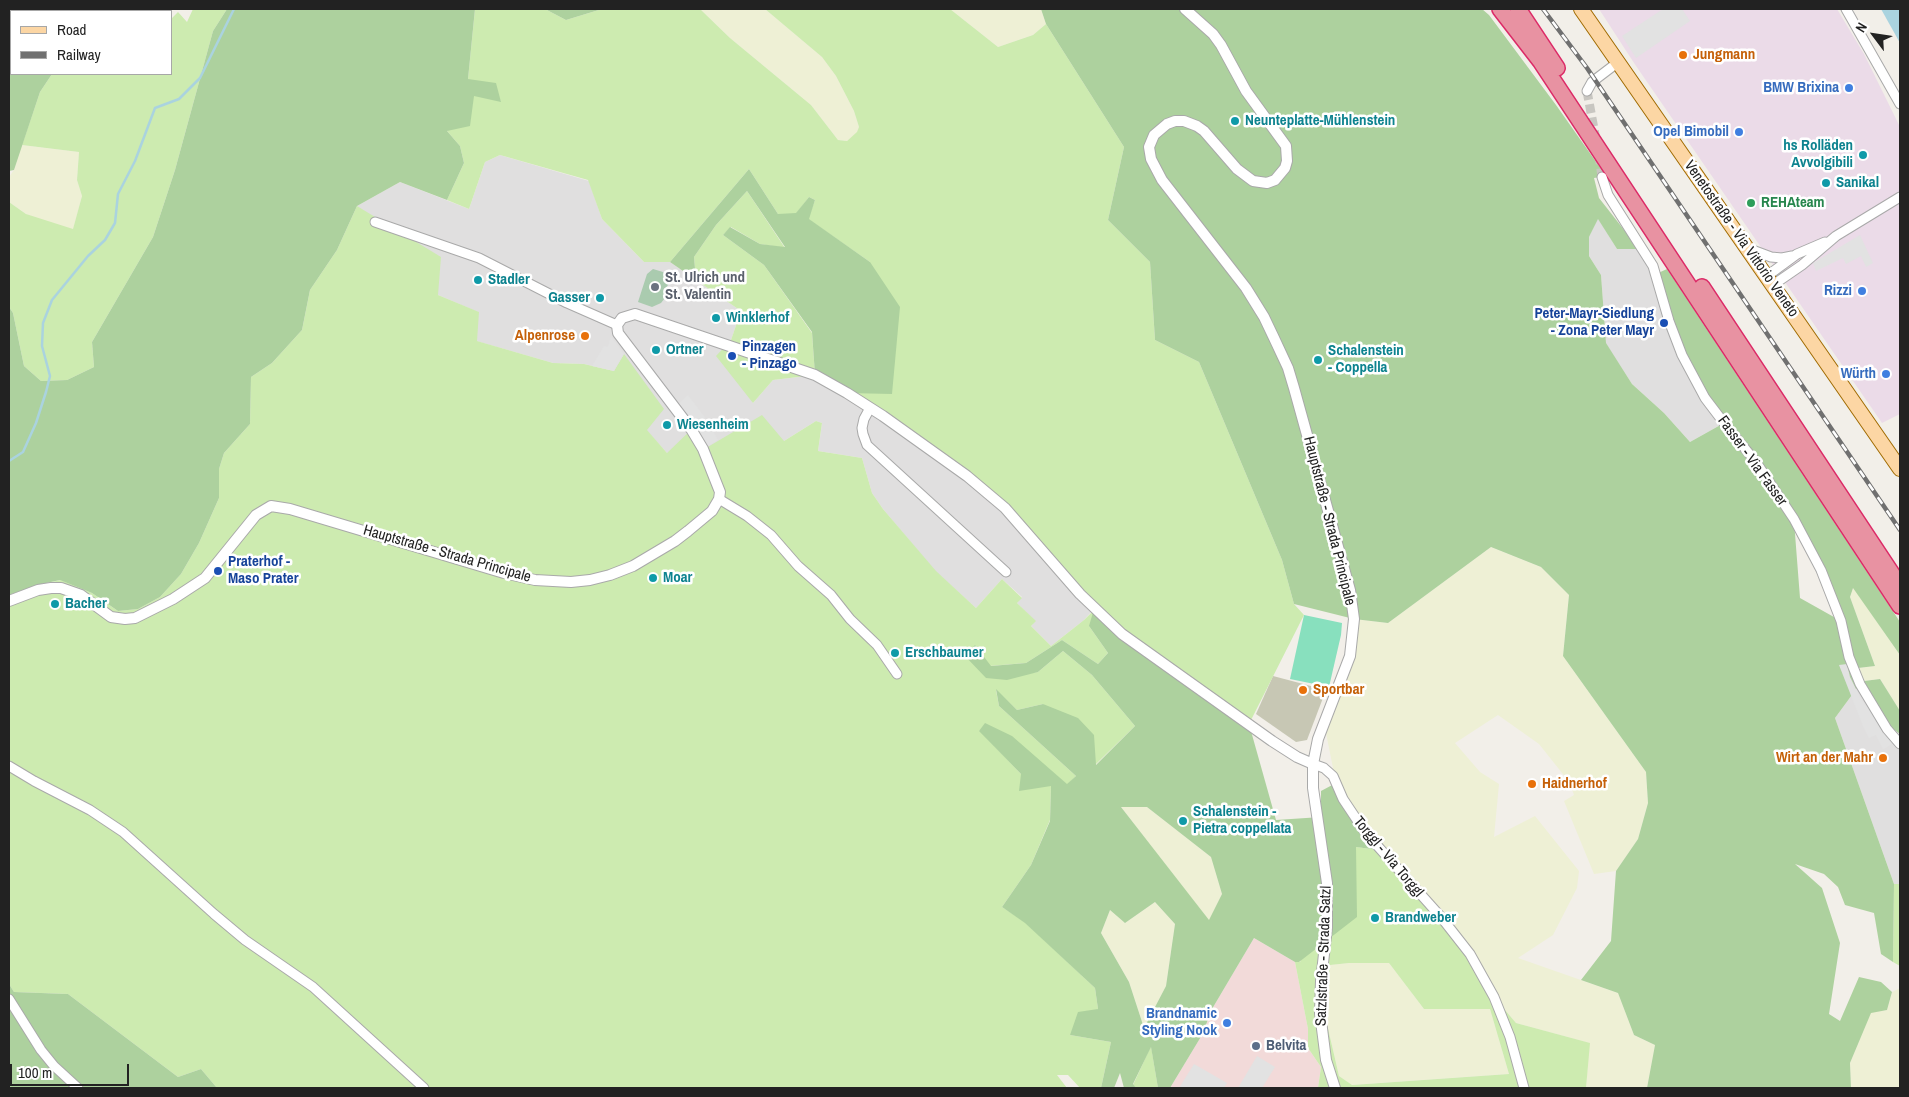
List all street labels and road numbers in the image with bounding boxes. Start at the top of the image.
street label: Venetostraße - Via Vittorio Veneto [1680,157,1802,321]
street label: Fasser - Via Fasser [1713,413,1791,509]
street label: Hauptstraße - Strada Principale [1299,435,1359,607]
street label: Hauptstraße - Strada Principale [361,521,533,587]
street label: Torggl - Via Torggl [1349,813,1427,901]
street label: Satzlstraße - Strada Satzl [1313,886,1335,1026]

